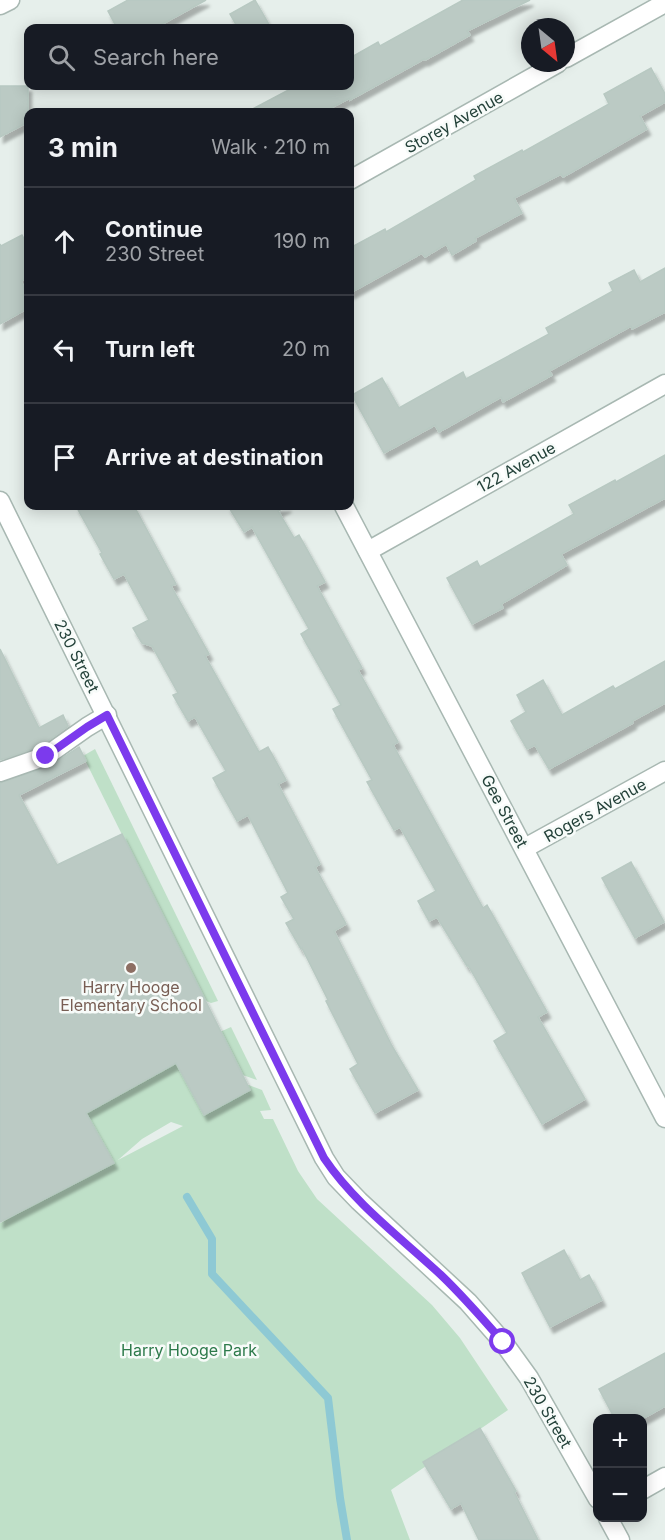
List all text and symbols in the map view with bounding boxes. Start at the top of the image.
north arrow [521,18,575,72]
search box [24,24,354,90]
icon: search [45,41,78,74]
text: Search here [93,44,219,70]
street label: Storey Avenue [401,87,507,157]
text: 3 min [48,132,118,163]
text: Walk · 210 m [211,135,330,159]
text: Continue [105,216,203,242]
icon: ahead [48,225,81,258]
text: 190 m [274,229,330,253]
text: 230 Street [105,242,204,266]
icon: left [48,333,81,366]
text: Turn left [105,336,195,362]
text: 20 m [282,337,330,361]
street label: 122 Avenue [473,437,559,497]
icon: arrive [48,441,81,474]
text: Arrive at destination [105,444,324,470]
street label: 230 Street [50,616,104,696]
route end [32,742,58,768]
street label: Gee Street [477,771,533,851]
street label: Rogers Avenue [540,774,650,846]
marker: Harry Hooge Elementary School [124,961,138,975]
place label: Harry Hooge Elementary School [60,977,202,1015]
route start [489,1328,515,1354]
park label: Harry Hooge Park [121,1340,257,1360]
street label: 230 Street [519,1373,577,1451]
map controls [593,1414,647,1522]
button: + [593,1414,647,1468]
button: − [593,1468,647,1522]

